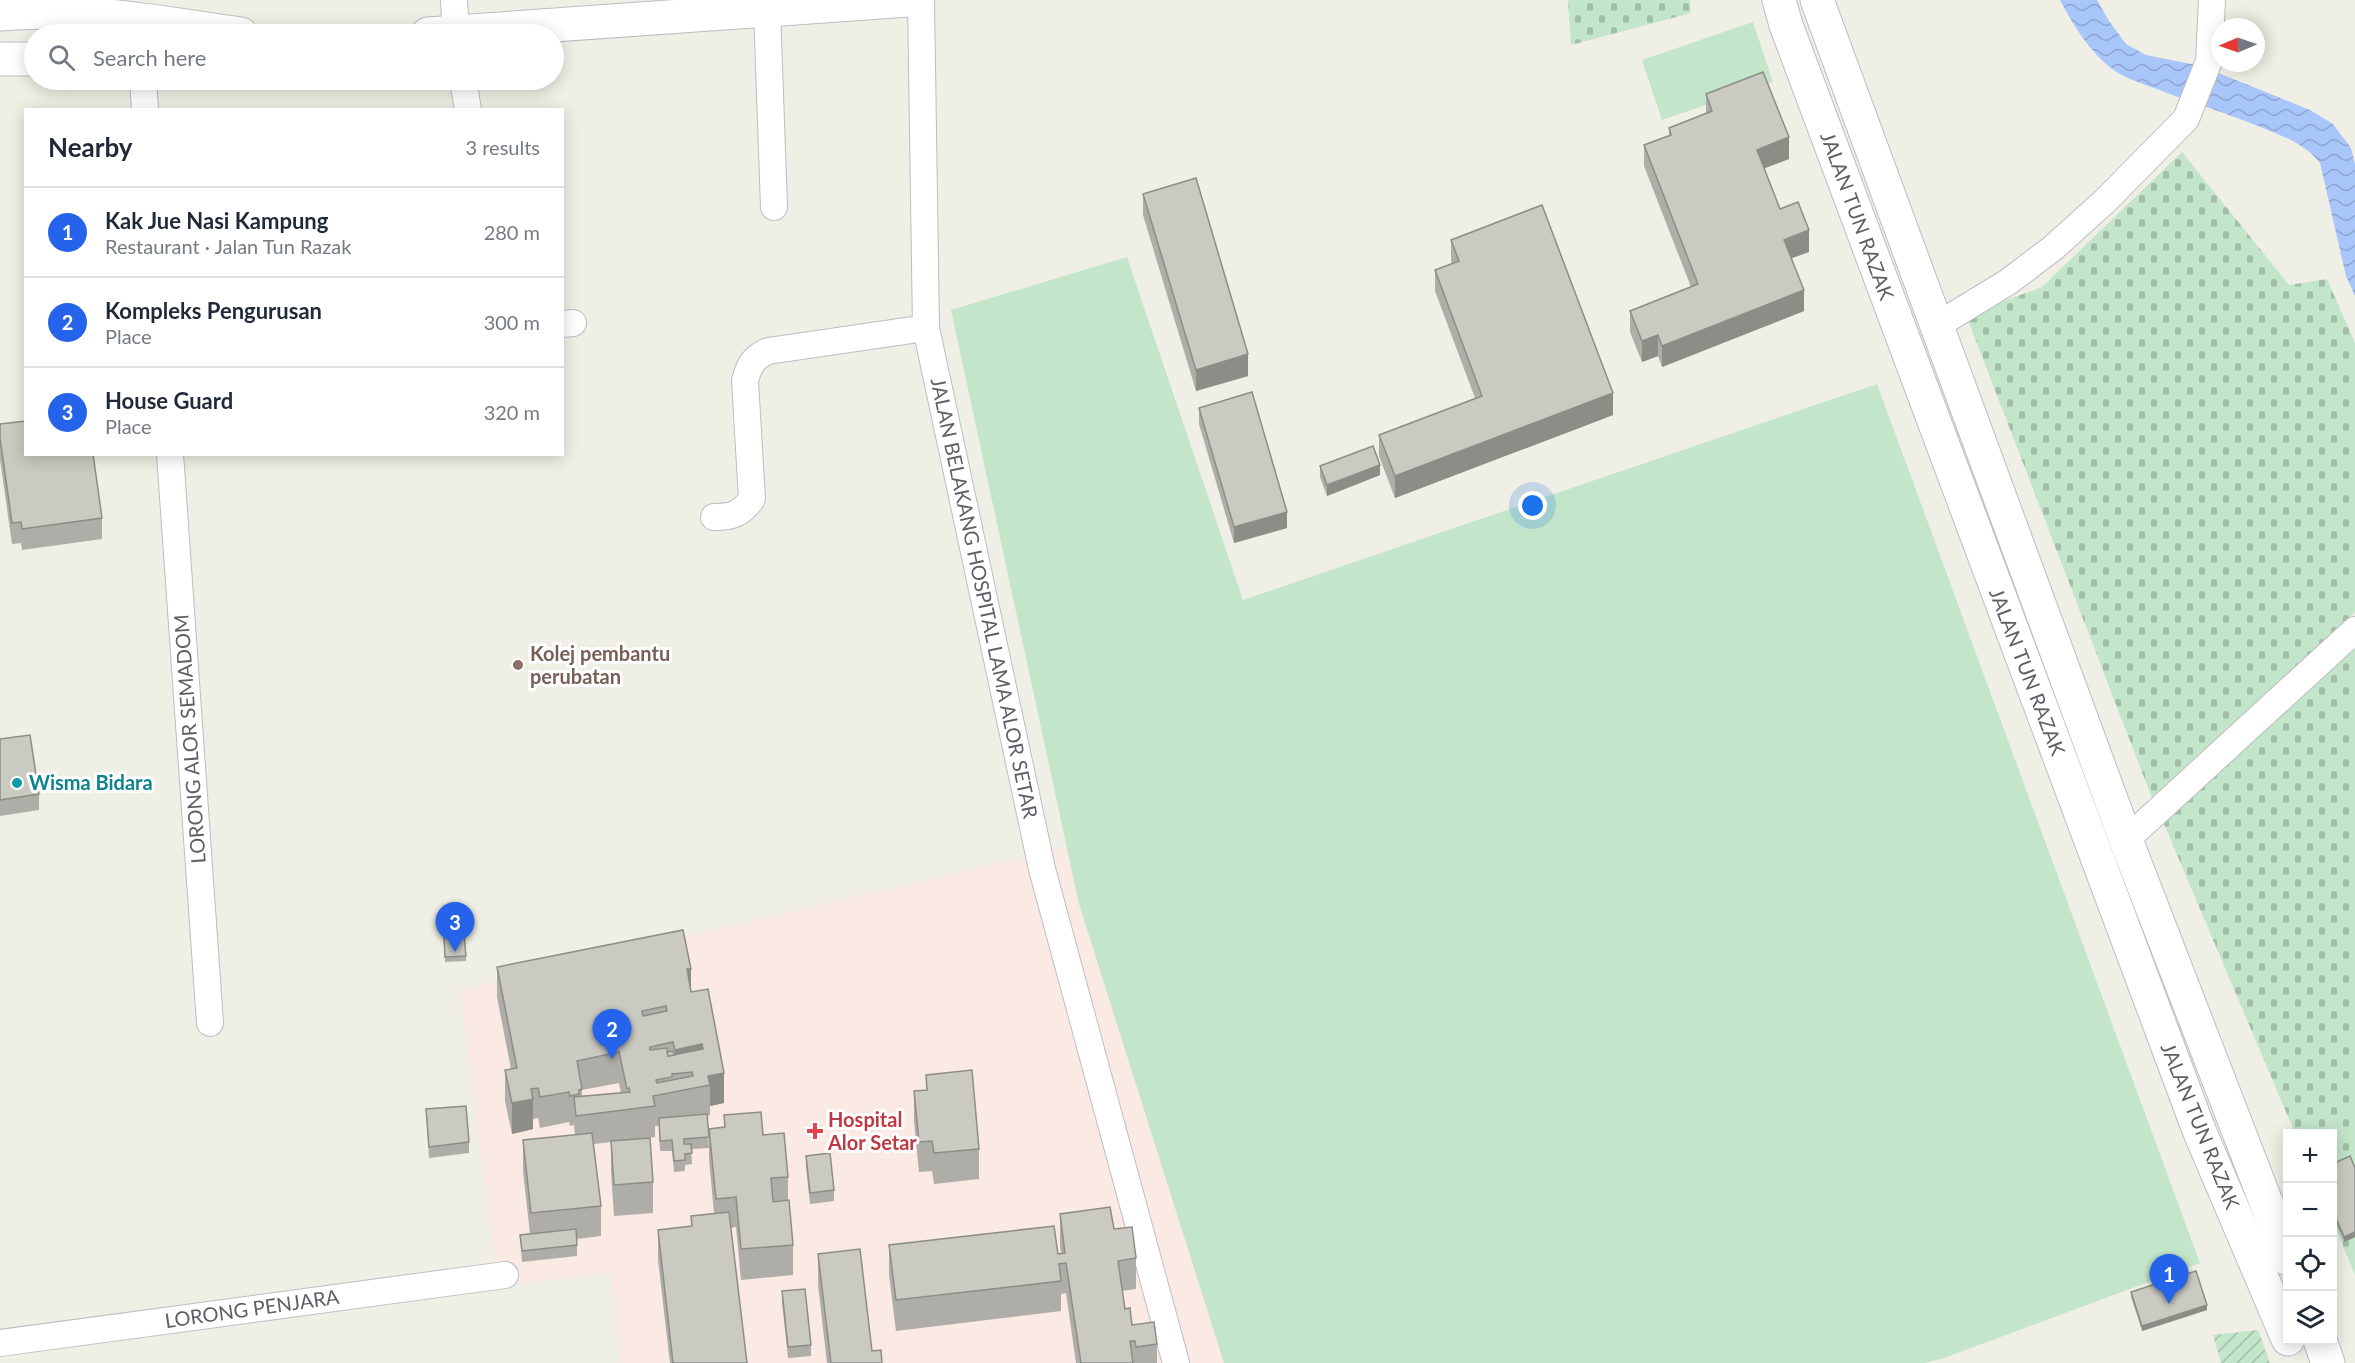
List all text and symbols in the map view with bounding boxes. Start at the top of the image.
north arrow [2211,18,2265,72]
search box [24,24,564,90]
icon: search [45,41,78,74]
text: Search here [93,44,206,71]
street label: JALAN TUN RAZAK [1816,128,1900,304]
text: Nearby [48,131,133,163]
text: 3 results [465,135,540,159]
text: Kak Jue Nasi Kampung [105,207,328,234]
text: 1 [62,220,73,244]
text: 280 m [484,220,540,244]
text: Restaurant · Jalan Tun Razak [105,234,351,258]
text: Kompleks Pengurusan [105,297,322,324]
text: 2 [62,310,73,334]
text: 300 m [484,310,540,334]
text: Place [105,324,152,348]
street label: JALAN BELAKANG HOSPITAL LAMA ALOR SETAR [926,375,1044,821]
text: House Guard [105,387,233,414]
text: 3 [62,400,73,424]
text: 320 m [484,400,540,424]
text: Place [105,414,152,438]
your location [1518,491,1547,520]
street label: JALAN TUN RAZAK [1985,585,2071,759]
street label: LORONG ALOR SEMADOM [168,614,210,864]
place label: Kolej pembantu perubatan [530,641,670,688]
marker: Kolej pembantu perubatan [511,658,525,672]
place label: Wisma Bidara [29,770,153,794]
marker: Wisma Bidara [10,776,24,790]
pin: 3 [436,902,474,952]
pin: 2 [592,1010,632,1059]
street label: JALAN TUN RAZAK [2157,1039,2246,1213]
place label: Hospital Alor Setar [827,1107,917,1154]
marker: Hospital Alor Setar [806,1122,824,1140]
map controls [2283,1129,2337,1345]
button: + [2283,1129,2337,1183]
button: − [2283,1183,2337,1237]
button: locate [2283,1237,2337,1291]
pin: 1 [2150,1254,2188,1304]
street label: LORONG PENJARA [163,1284,341,1332]
button: layers [2283,1291,2337,1345]

